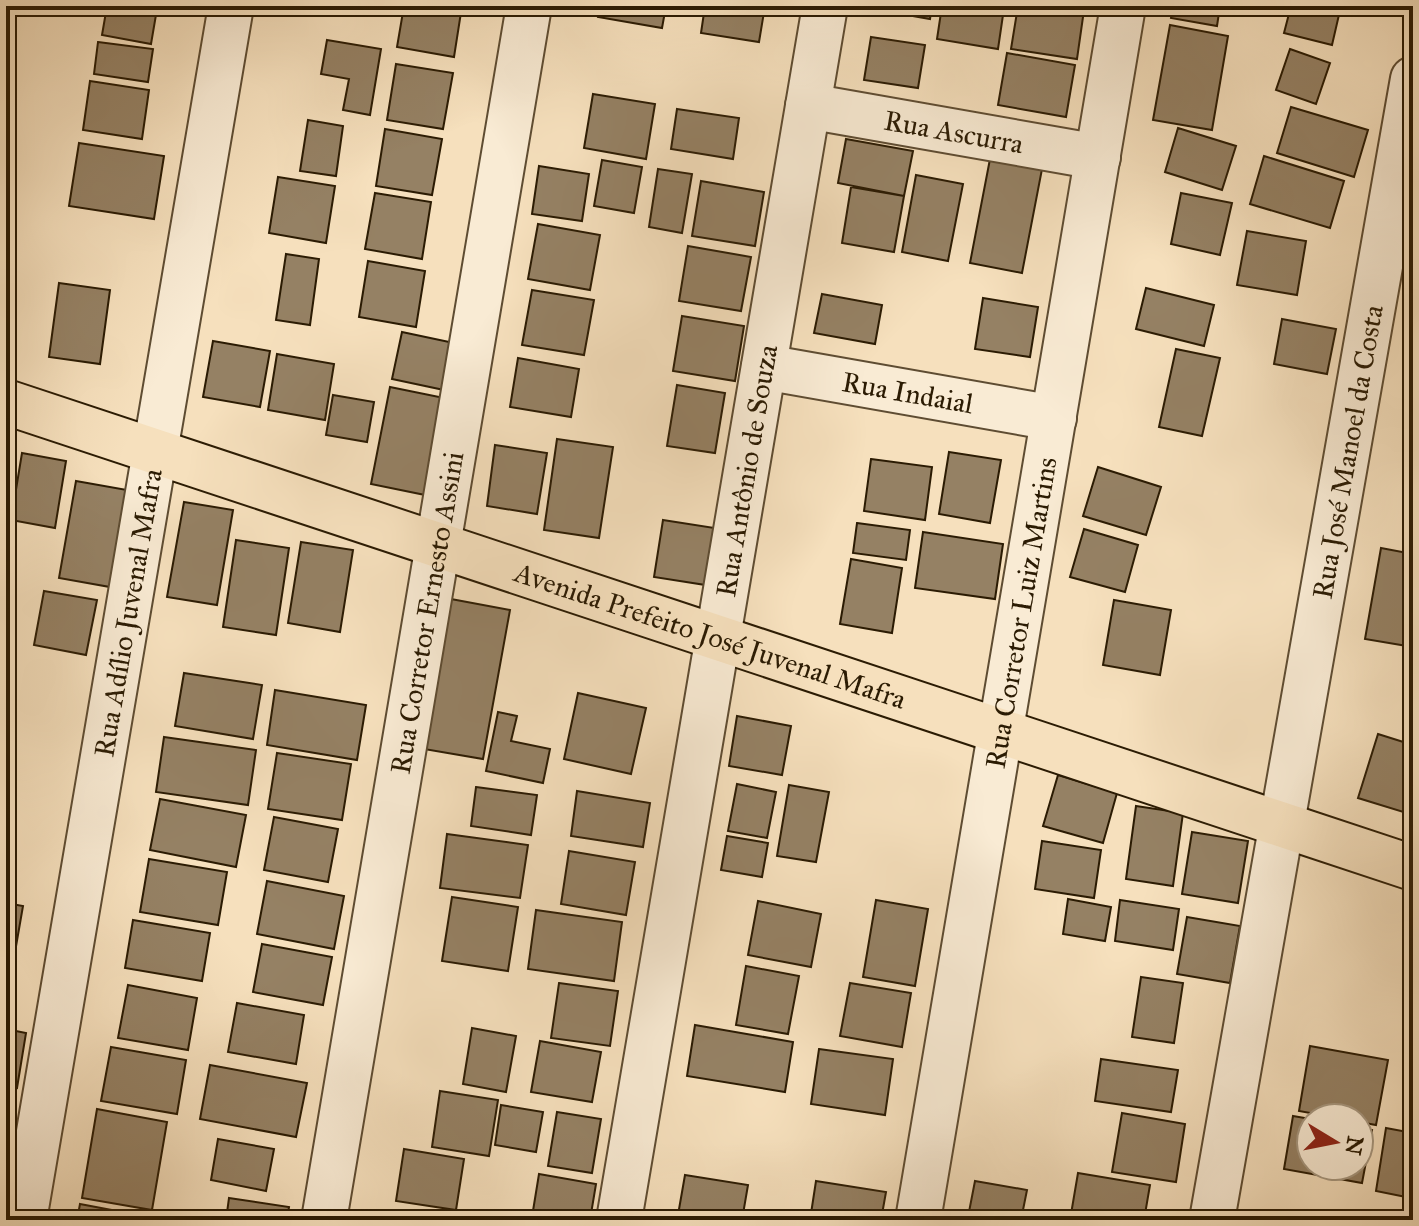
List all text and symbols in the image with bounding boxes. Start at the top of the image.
street label: Rua Ascurra [881,103,1026,162]
street label: Rua José Manoel da Costa [1305,302,1391,602]
street label: Rua Antônio de Souza [708,342,785,600]
street label: Rua Indaial [839,364,976,422]
street label: Rua Corretor Ernesto Assini [383,449,472,777]
street label: Rua Corretor Luiz Martins [978,454,1065,771]
street label: Rua Adílio Juvenal Mafra [86,466,170,760]
street label: Avenida Prefeito José Juvenal Mafra [509,554,911,717]
north arrow [1295,1102,1375,1182]
text: N [1339,1134,1369,1157]

